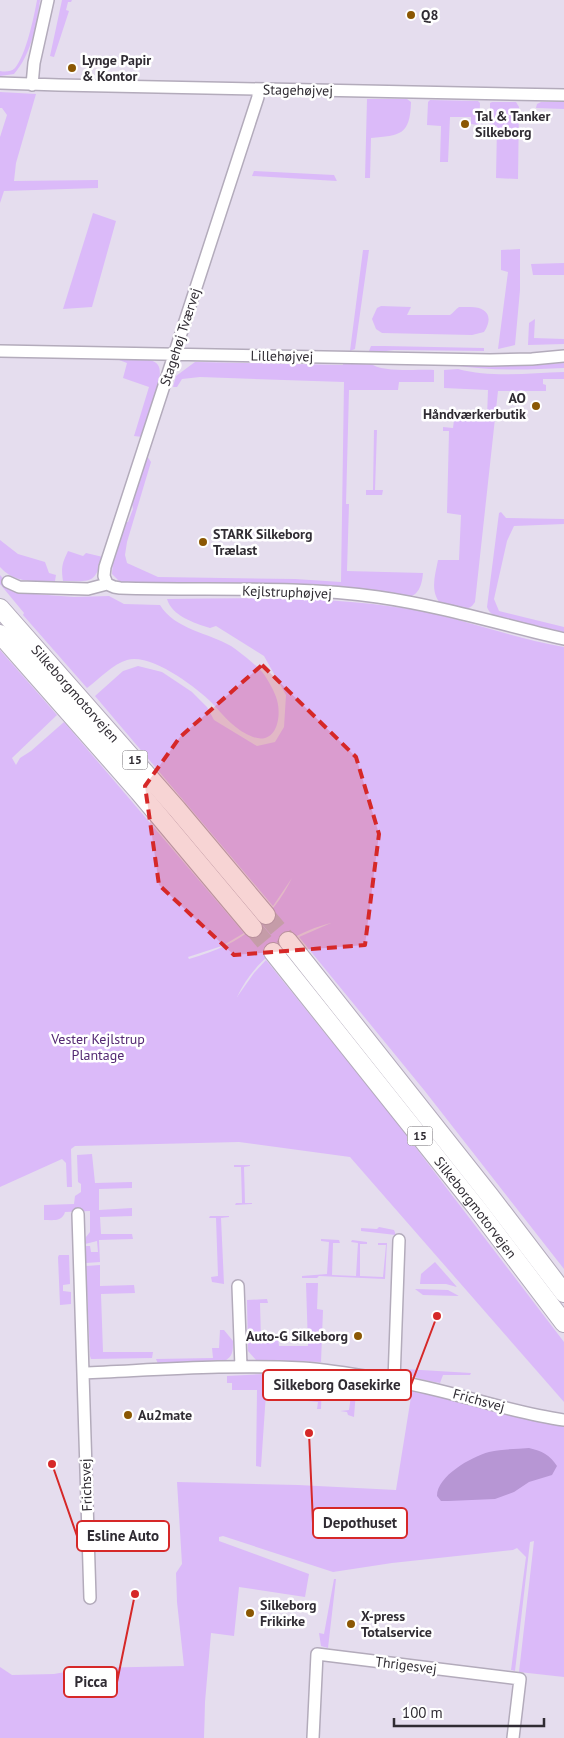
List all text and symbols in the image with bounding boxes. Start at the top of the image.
place label: Q8 [421,6,438,24]
marker: Q8 [405,9,417,21]
place label: Lynge Papir & Kontor [82,51,151,85]
marker: Lynge Papir & Kontor [66,62,78,74]
street label: Stagehøjvej [263,80,333,100]
place label: Tal & Tanker Silkeborg [475,107,550,141]
marker: Tal & Tanker Silkeborg [459,118,471,130]
street label: Stagehøj Tværvej [156,286,204,388]
street label: Lillehøjvej [251,346,313,366]
place label: AO Håndværkerbutik [423,389,526,423]
marker: AO Håndværkerbutik [530,400,542,412]
place label: STARK Silkeborg Trælast [213,525,313,559]
marker: STARK Silkeborg Trælast [197,536,209,548]
street label: Kejlstruphøjvej [242,581,332,603]
street label: Silkeborgmotorvejen [27,641,123,746]
road number: 15 [122,750,148,770]
park label: Vester Kejlstrup Plantage [50,1030,145,1064]
road number: 15 [408,1126,432,1146]
street label: Silkeborgmotorvejen [430,1153,521,1262]
place label: Auto-G Silkeborg [246,1327,348,1345]
marker: Auto-G Silkeborg [352,1330,364,1342]
callout: Silkeborg Oasekirke [263,1370,411,1400]
text: Silkeborg Oasekirke [273,1375,401,1394]
street label: Frichsvej [451,1384,507,1416]
place label: Au2mate [138,1406,192,1424]
marker: Au2mate [122,1409,134,1421]
street label: Frichsvej [76,1458,96,1512]
callout: Depothuset [313,1508,407,1538]
text: Depothuset [323,1513,398,1532]
callout: Esline Auto [77,1521,169,1551]
text: Esline Auto [87,1526,159,1545]
place label: Silkeborg Frikirke [260,1596,317,1630]
marker: Silkeborg Frikirke [244,1607,256,1619]
place label: X-press Totalservice [361,1607,432,1641]
marker: X-press Totalservice [345,1618,357,1630]
street label: Thrigesvej [374,1652,438,1678]
callout: Picca [64,1667,117,1697]
text: Picca [75,1672,107,1691]
scale bar [394,1696,544,1728]
text: 100 m [402,1703,443,1722]

